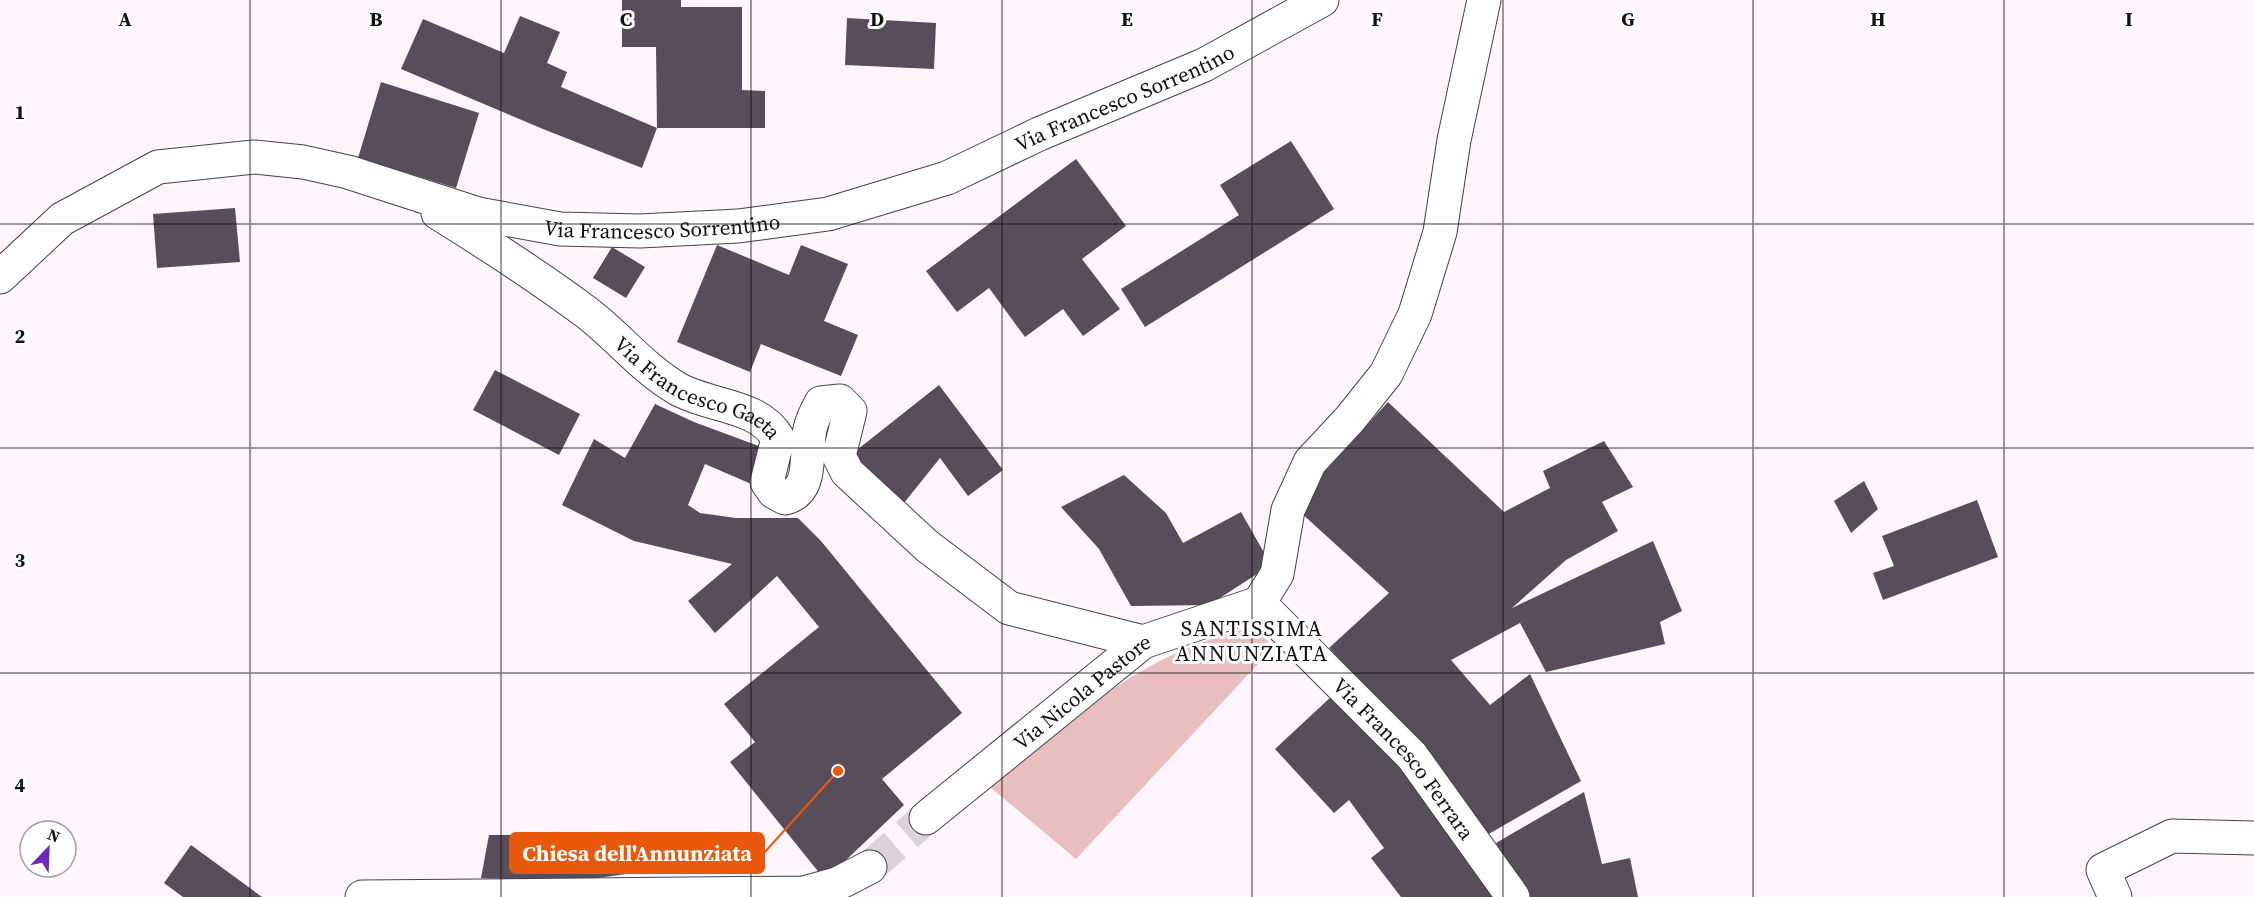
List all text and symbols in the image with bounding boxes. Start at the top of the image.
text: A [118,5,132,33]
text: B [369,5,383,33]
text: C [620,5,632,33]
text: D [870,5,884,33]
text: E [1121,5,1133,33]
text: F [1371,5,1383,33]
text: G [1621,5,1635,33]
text: H [1870,5,1886,33]
text: I [2125,5,2133,33]
street label: Via Francesco Sorrentino [1010,37,1239,158]
text: 1 [15,98,25,126]
street label: Via Francesco Sorrentino [541,206,782,246]
text: 2 [15,322,26,350]
street label: Via Francesco Gaeta [608,329,788,445]
text: 3 [15,546,26,574]
district label: SANTISSIMA ANNUNZIATA [1175,613,1329,668]
street label: Via Nicola Pastore [1007,626,1154,756]
street label: Via Francesco Ferrara [1327,671,1482,845]
text: 4 [15,771,26,799]
north arrow [18,819,78,879]
text: N [44,823,64,848]
callout: Chiesa dell'Annunziata [510,833,764,873]
text: Chiesa dell'Annunziata [522,838,752,868]

